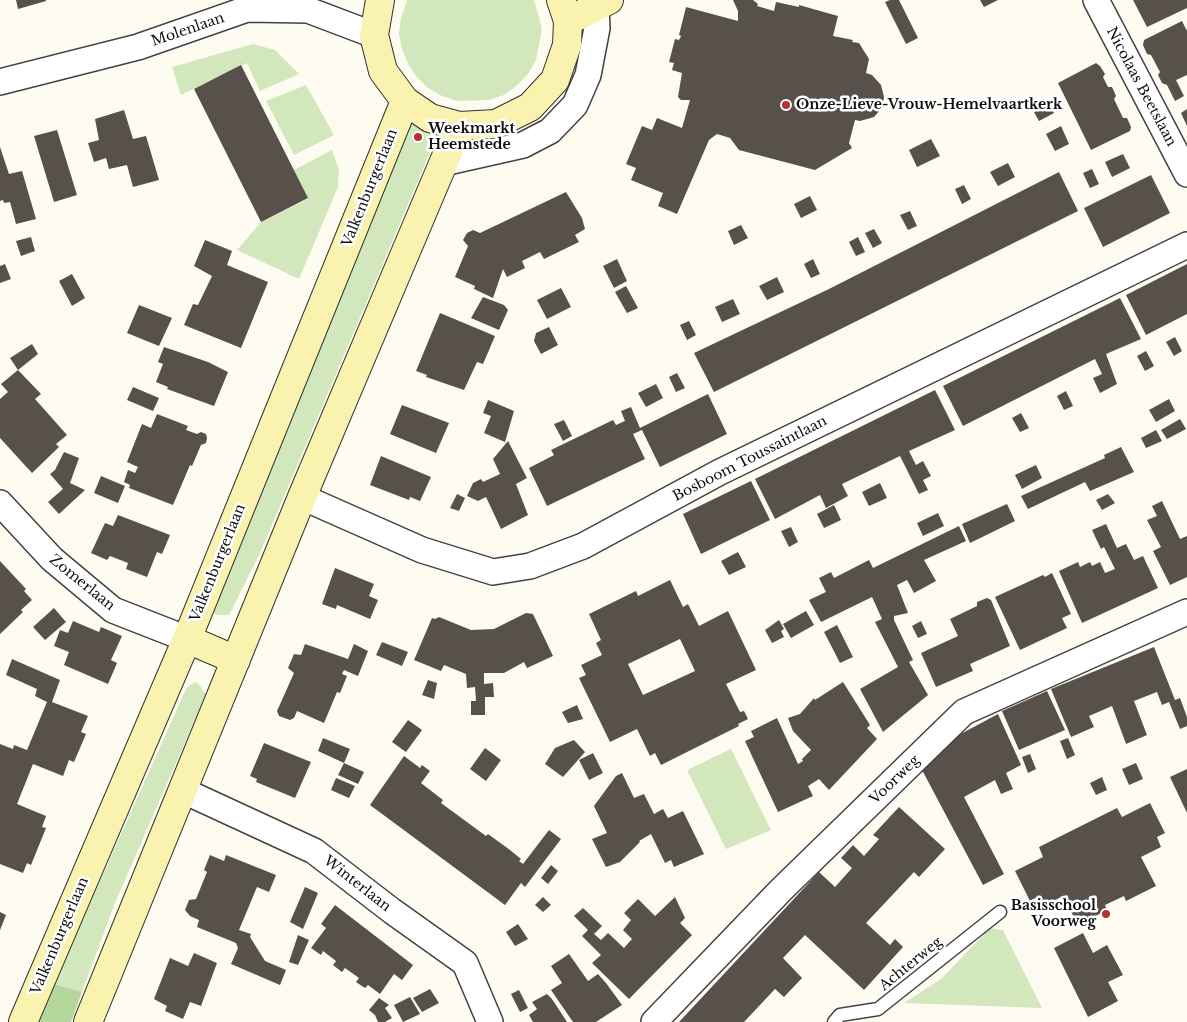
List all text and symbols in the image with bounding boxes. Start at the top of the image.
street label: Molenlaan [149,10,227,50]
street label: Nicolaas Beetslaan [1102,25,1180,149]
place label: Onze-Lieve-Vrouw-Hemelvaartkerk [796,97,1062,113]
marker: Onze-Lieve-Vrouw-Hemelvaartkerk [780,99,792,111]
place label: Weekmarkt Heemstede [428,121,515,154]
street label: Valkenburgerlaan [339,127,401,249]
marker: Weekmarkt Heemstede [412,131,424,143]
street label: Bosboom Toussaintlaan [670,413,830,505]
street label: Valkenburgerlaan [187,502,249,624]
street label: Zomerlaan [46,551,118,615]
street label: Voorweg [867,752,923,808]
street label: Winterlaan [320,853,394,915]
street label: Valkenburgerlaan [28,875,92,997]
place label: Basisschool Voorweg [1011,898,1096,930]
marker: Basisschool Voorweg [1100,908,1112,920]
street label: Achterweg [876,934,946,994]

